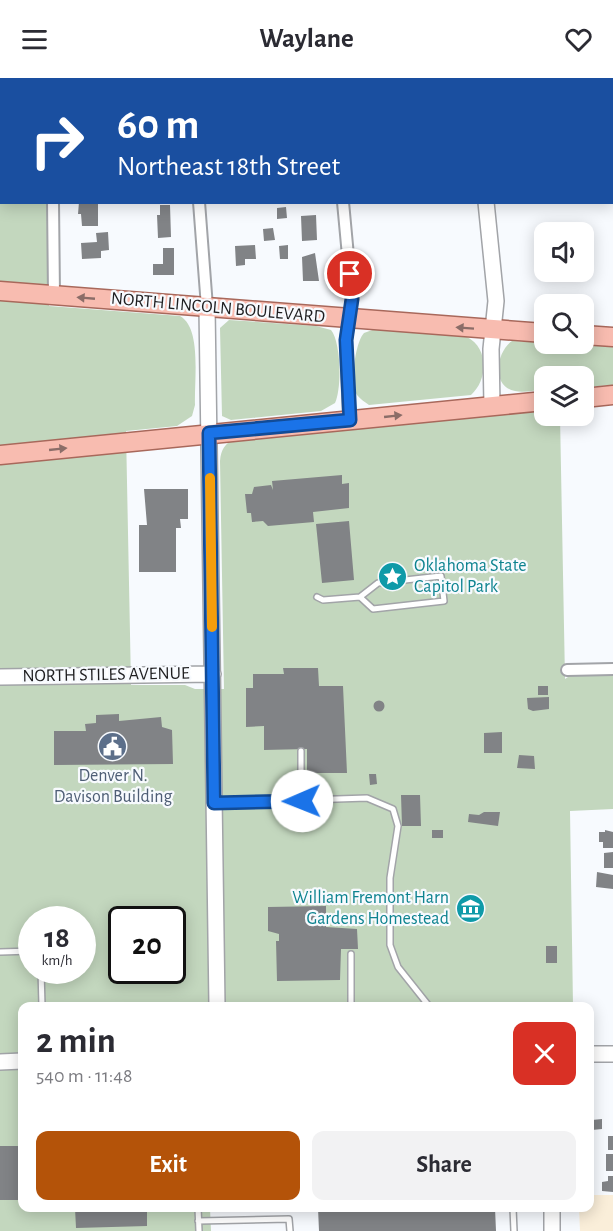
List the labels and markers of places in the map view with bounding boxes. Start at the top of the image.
pin [324,248,375,299]
place label: Oklahoma State Capitol Park [414,557,526,596]
place icon: Oklahoma State Capitol Park [377,560,409,592]
public building icon: Denver N. Davison Building [97,731,129,763]
place label: Denver N. Davison Building [54,767,173,806]
place label: William Fremont Harn Gardens Homestead [292,889,449,928]
museum icon: William Fremont Harn Gardens Homestead [454,892,486,924]

